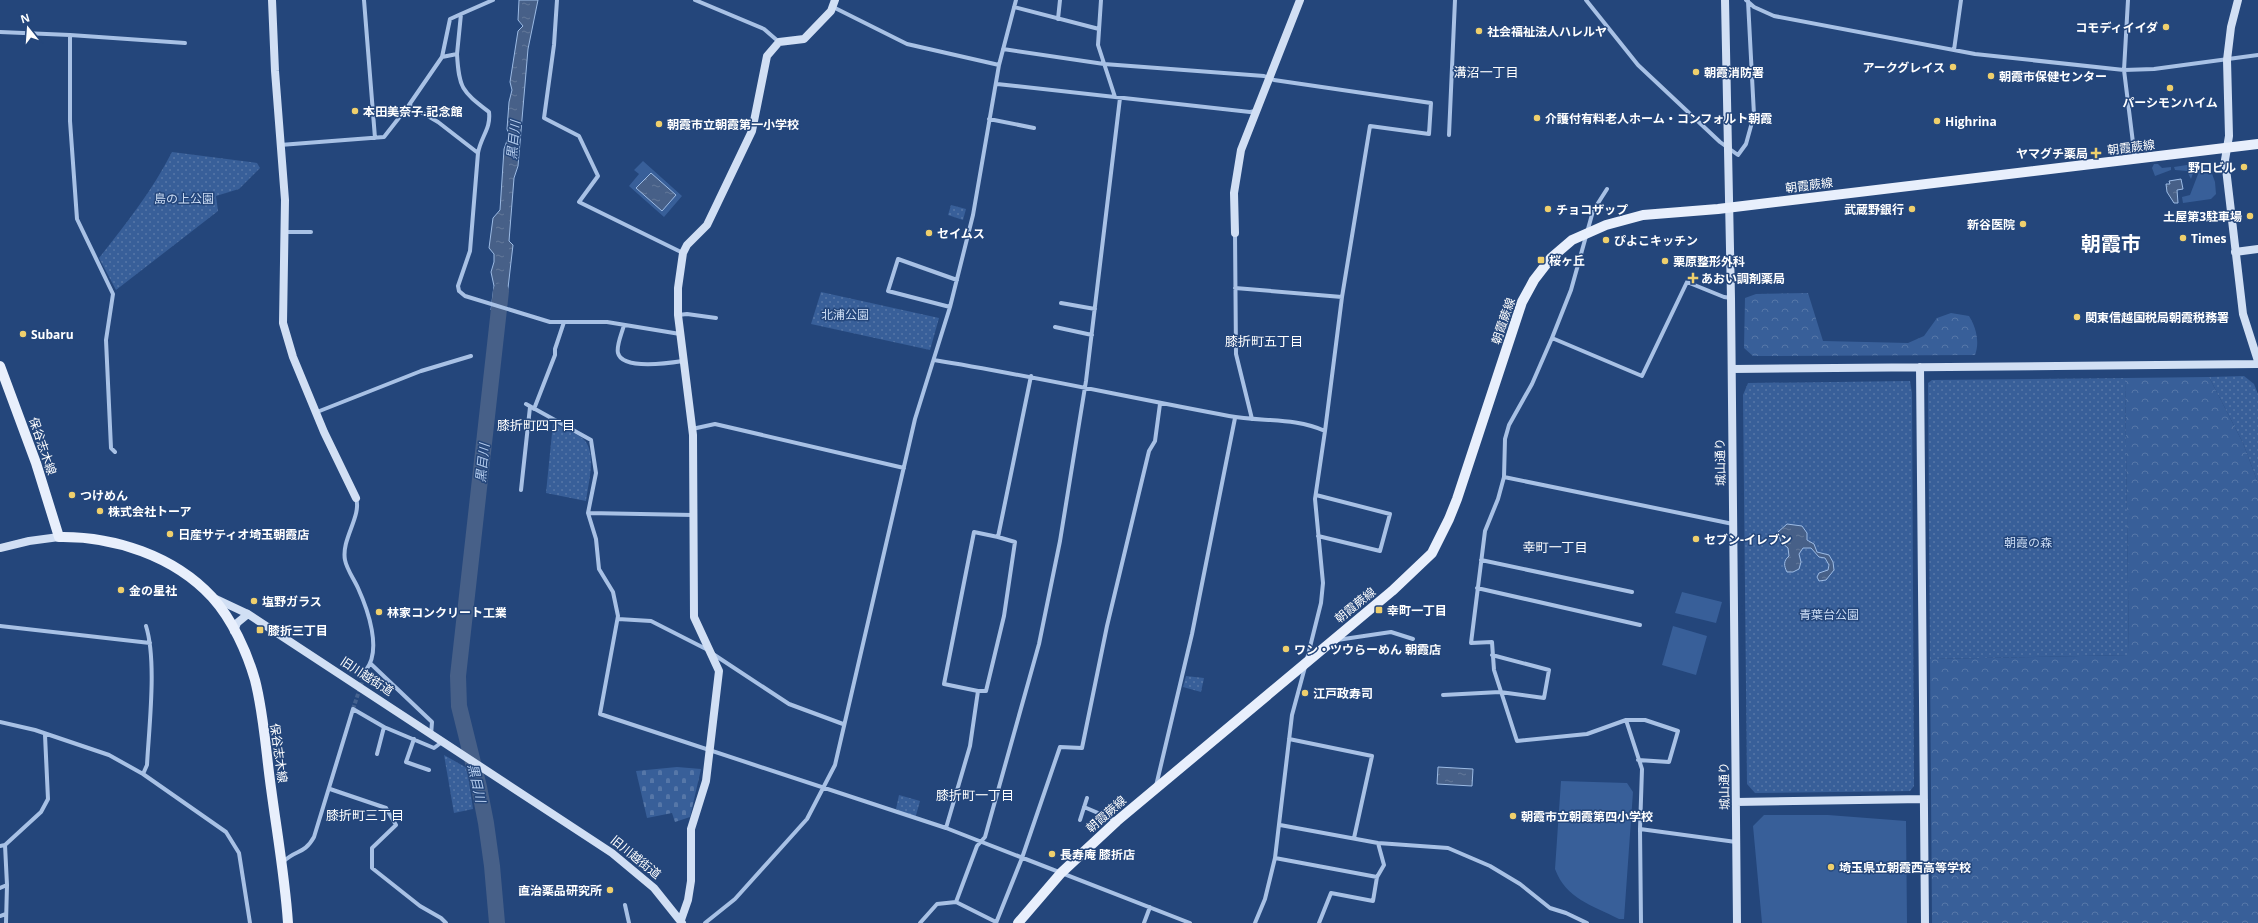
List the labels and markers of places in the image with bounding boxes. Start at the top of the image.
place label: コモディイイダ [2075,19,2158,36]
marker: コモディイイダ [2161,22,2171,32]
place label: 社会福祉法人ハレルヤ [1487,23,1607,40]
marker: 社会福祉法人ハレルヤ [1474,26,1484,36]
place label: アークグレイス [1863,59,1945,76]
marker: アークグレイス [1948,62,1958,72]
place label: 朝霞消防署 [1704,64,1764,81]
marker: 朝霞消防署 [1691,67,1701,77]
place label: 朝霞市保健センター [1999,68,2107,85]
marker: 朝霞市保健センター [1986,71,1996,81]
marker: パーシモンハイム [2165,83,2175,93]
place label: パーシモンハイム [2122,94,2218,111]
place label: 本田美奈子.記念館 [363,103,462,120]
marker: 本田美奈子.記念館 [350,106,360,116]
place label: 介護付有料老人ホーム・コンフォルト朝霞 [1545,110,1772,127]
marker: 介護付有料老人ホーム・コンフォルト朝霞 [1532,113,1542,123]
place label: Highrina [1945,113,1997,130]
place label: 朝霞市立朝霞第一小学校 [667,116,799,133]
marker: Highrina [1932,116,1942,126]
marker: 朝霞市立朝霞第一小学校 [654,119,664,129]
place label: ヤマグチ薬局 [2016,145,2088,162]
marker: ヤマグチ薬局 [2091,148,2101,158]
place label: 野口ビル [2188,159,2236,176]
marker: 野口ビル [2239,162,2249,172]
place label: チョコザップ [1556,201,1628,218]
place label: 武蔵野銀行 [1844,201,1904,218]
marker: チョコザップ [1543,204,1553,214]
marker: 武蔵野銀行 [1907,204,1917,214]
place label: 土屋第3駐車場 [2163,208,2242,225]
marker: 土屋第3駐車場 [2245,211,2255,221]
place label: 新谷医院 [1967,216,2015,233]
marker: 新谷医院 [2018,219,2028,229]
place label: セイムス [937,225,985,242]
marker: セイムス [924,228,934,238]
place label: Times [2191,230,2226,247]
place label: ぴよこキッチン [1614,232,1698,249]
marker: Times [2178,233,2188,243]
marker: ぴよこキッチン [1601,235,1611,245]
place label: 桜ヶ丘 [1549,252,1585,269]
place label: 栗原整形外科 [1673,253,1745,270]
marker: 桜ヶ丘 [1536,255,1546,265]
marker: 栗原整形外科 [1660,256,1670,266]
place label: あおい調剤薬局 [1701,270,1785,287]
marker: あおい調剤薬局 [1688,273,1698,283]
place label: 関東信越国税局朝霞税務署 [2085,309,2229,326]
marker: 関東信越国税局朝霞税務署 [2072,312,2082,322]
place label: Subaru [31,326,74,343]
marker: Subaru [18,329,28,339]
place label: つけめん [80,487,128,504]
marker: つけめん [67,490,77,500]
place label: 株式会社トーア [108,503,192,520]
marker: 株式会社トーア [95,506,105,516]
place label: 日産サティオ埼玉朝霞店 [178,526,309,543]
marker: 日産サティオ埼玉朝霞店 [165,529,175,539]
place label: セブン-イレブン [1704,531,1792,548]
marker: セブン-イレブン [1691,534,1701,544]
place label: 金の星社 [129,582,177,599]
marker: 金の星社 [116,585,126,595]
place label: 塩野ガラス [262,593,322,610]
marker: 塩野ガラス [249,596,259,606]
place label: 幸町一丁目 [1387,602,1447,619]
place label: 林家コンクリート工業 [387,604,507,621]
marker: 幸町一丁目 [1374,605,1384,615]
marker: 林家コンクリート工業 [374,607,384,617]
place label: 膝折三丁目 [268,622,328,639]
marker: 膝折三丁目 [255,625,265,635]
place label: ワン・ツウらーめん 朝霞店 [1294,641,1441,658]
marker: ワン・ツウらーめん 朝霞店 [1281,644,1291,654]
place label: 江戸政寿司 [1313,685,1373,702]
marker: 江戸政寿司 [1300,688,1310,698]
place label: 朝霞市立朝霞第四小学校 [1521,808,1653,825]
marker: 朝霞市立朝霞第四小学校 [1508,811,1518,821]
place label: 長寿庵 膝折店 [1060,846,1135,863]
marker: 長寿庵 膝折店 [1047,849,1057,859]
place label: 埼玉県立朝霞西高等学校 [1839,859,1971,876]
marker: 埼玉県立朝霞西高等学校 [1826,862,1836,872]
place label: 直治薬品研究所 [518,882,602,899]
marker: 直治薬品研究所 [605,885,615,895]

